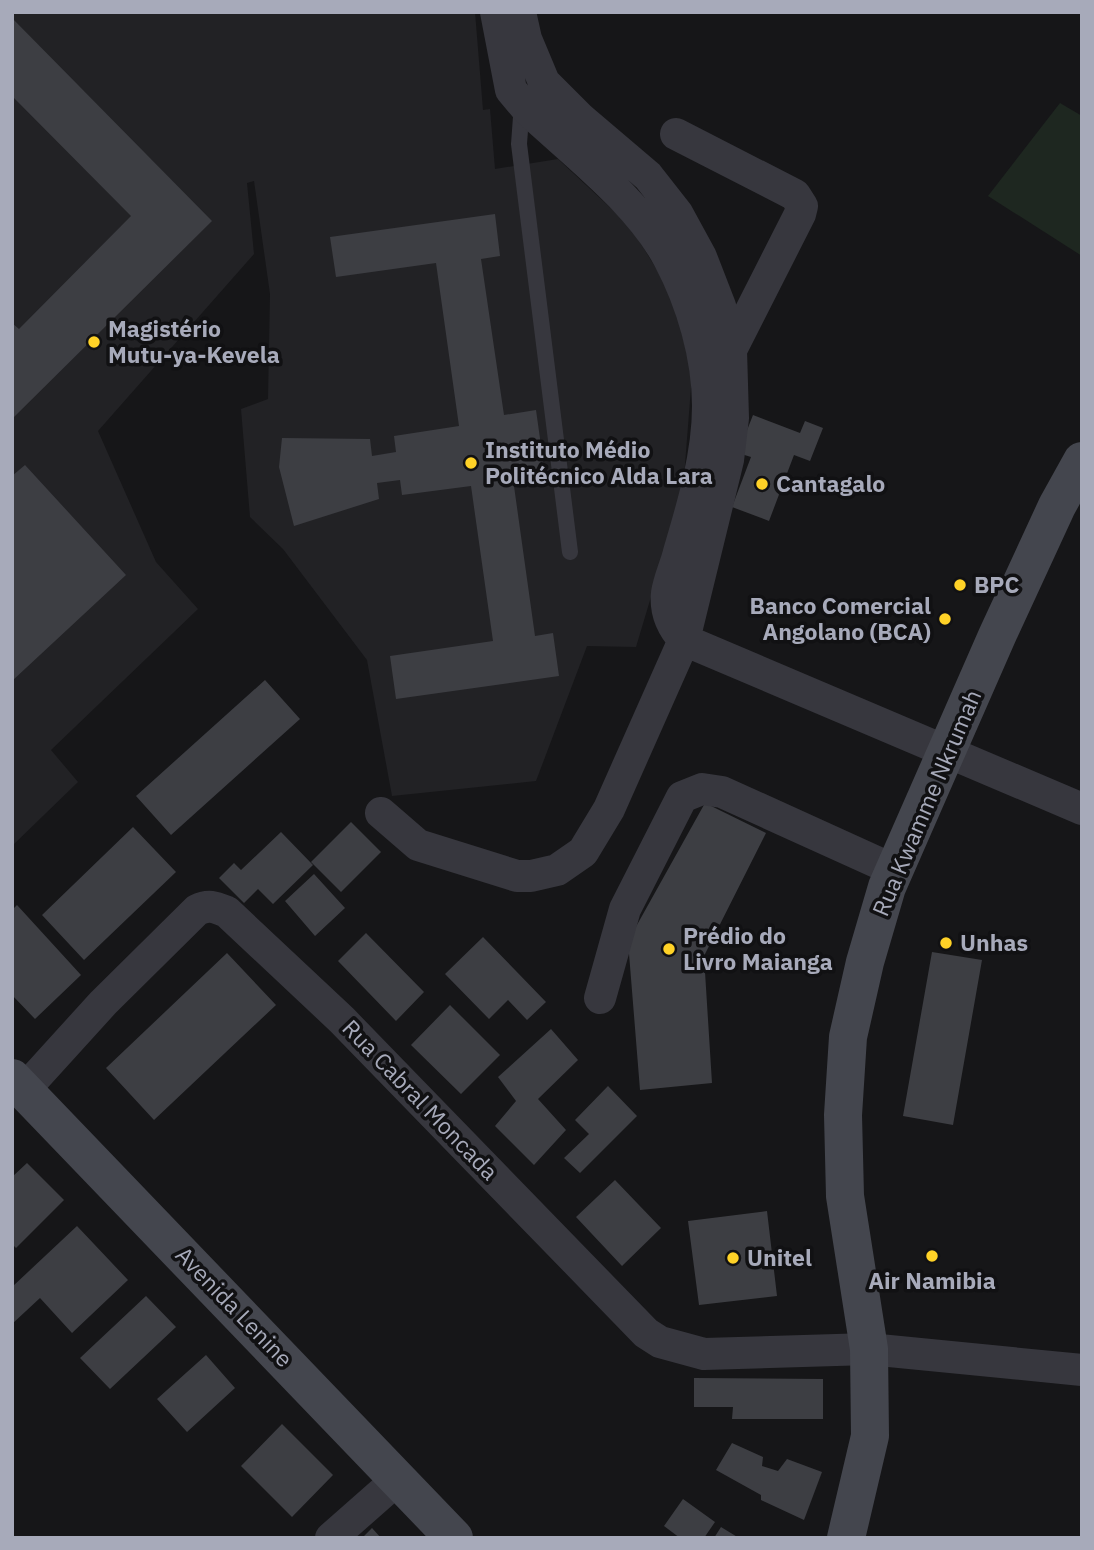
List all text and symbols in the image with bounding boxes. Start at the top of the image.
place label: Magistério Mutu-ya-Kevela [108,313,280,369]
marker: Magistério Mutu-ya-Kevela [86,334,102,350]
place label: Instituto Médio Politécnico Alda Lara [485,434,713,490]
marker: Instituto Médio Politécnico Alda Lara [463,455,479,471]
place label: Cantagalo [776,468,885,498]
marker: Cantagalo [754,476,770,492]
place label: BPC [974,569,1019,599]
marker: BPC [952,577,968,593]
place label: Banco Comercial Angolano (BCA) [750,590,931,646]
marker: Banco Comercial Angolano (BCA) [937,611,953,627]
street label: Rua Kwamme Nkrumah [865,685,987,920]
place label: Prédio do Livro Maianga [683,920,833,976]
place label: Unhas [960,927,1028,957]
marker: Unhas [938,935,954,951]
marker: Prédio do Livro Maianga [661,941,677,957]
street label: Rua Cabral Moncada [336,1013,505,1186]
street label: Avenida Lenine [170,1240,300,1373]
place label: Unitel [747,1242,812,1272]
marker: Air Namibia [924,1248,940,1264]
marker: Unitel [725,1250,741,1266]
place label: Air Namibia [868,1265,996,1295]

